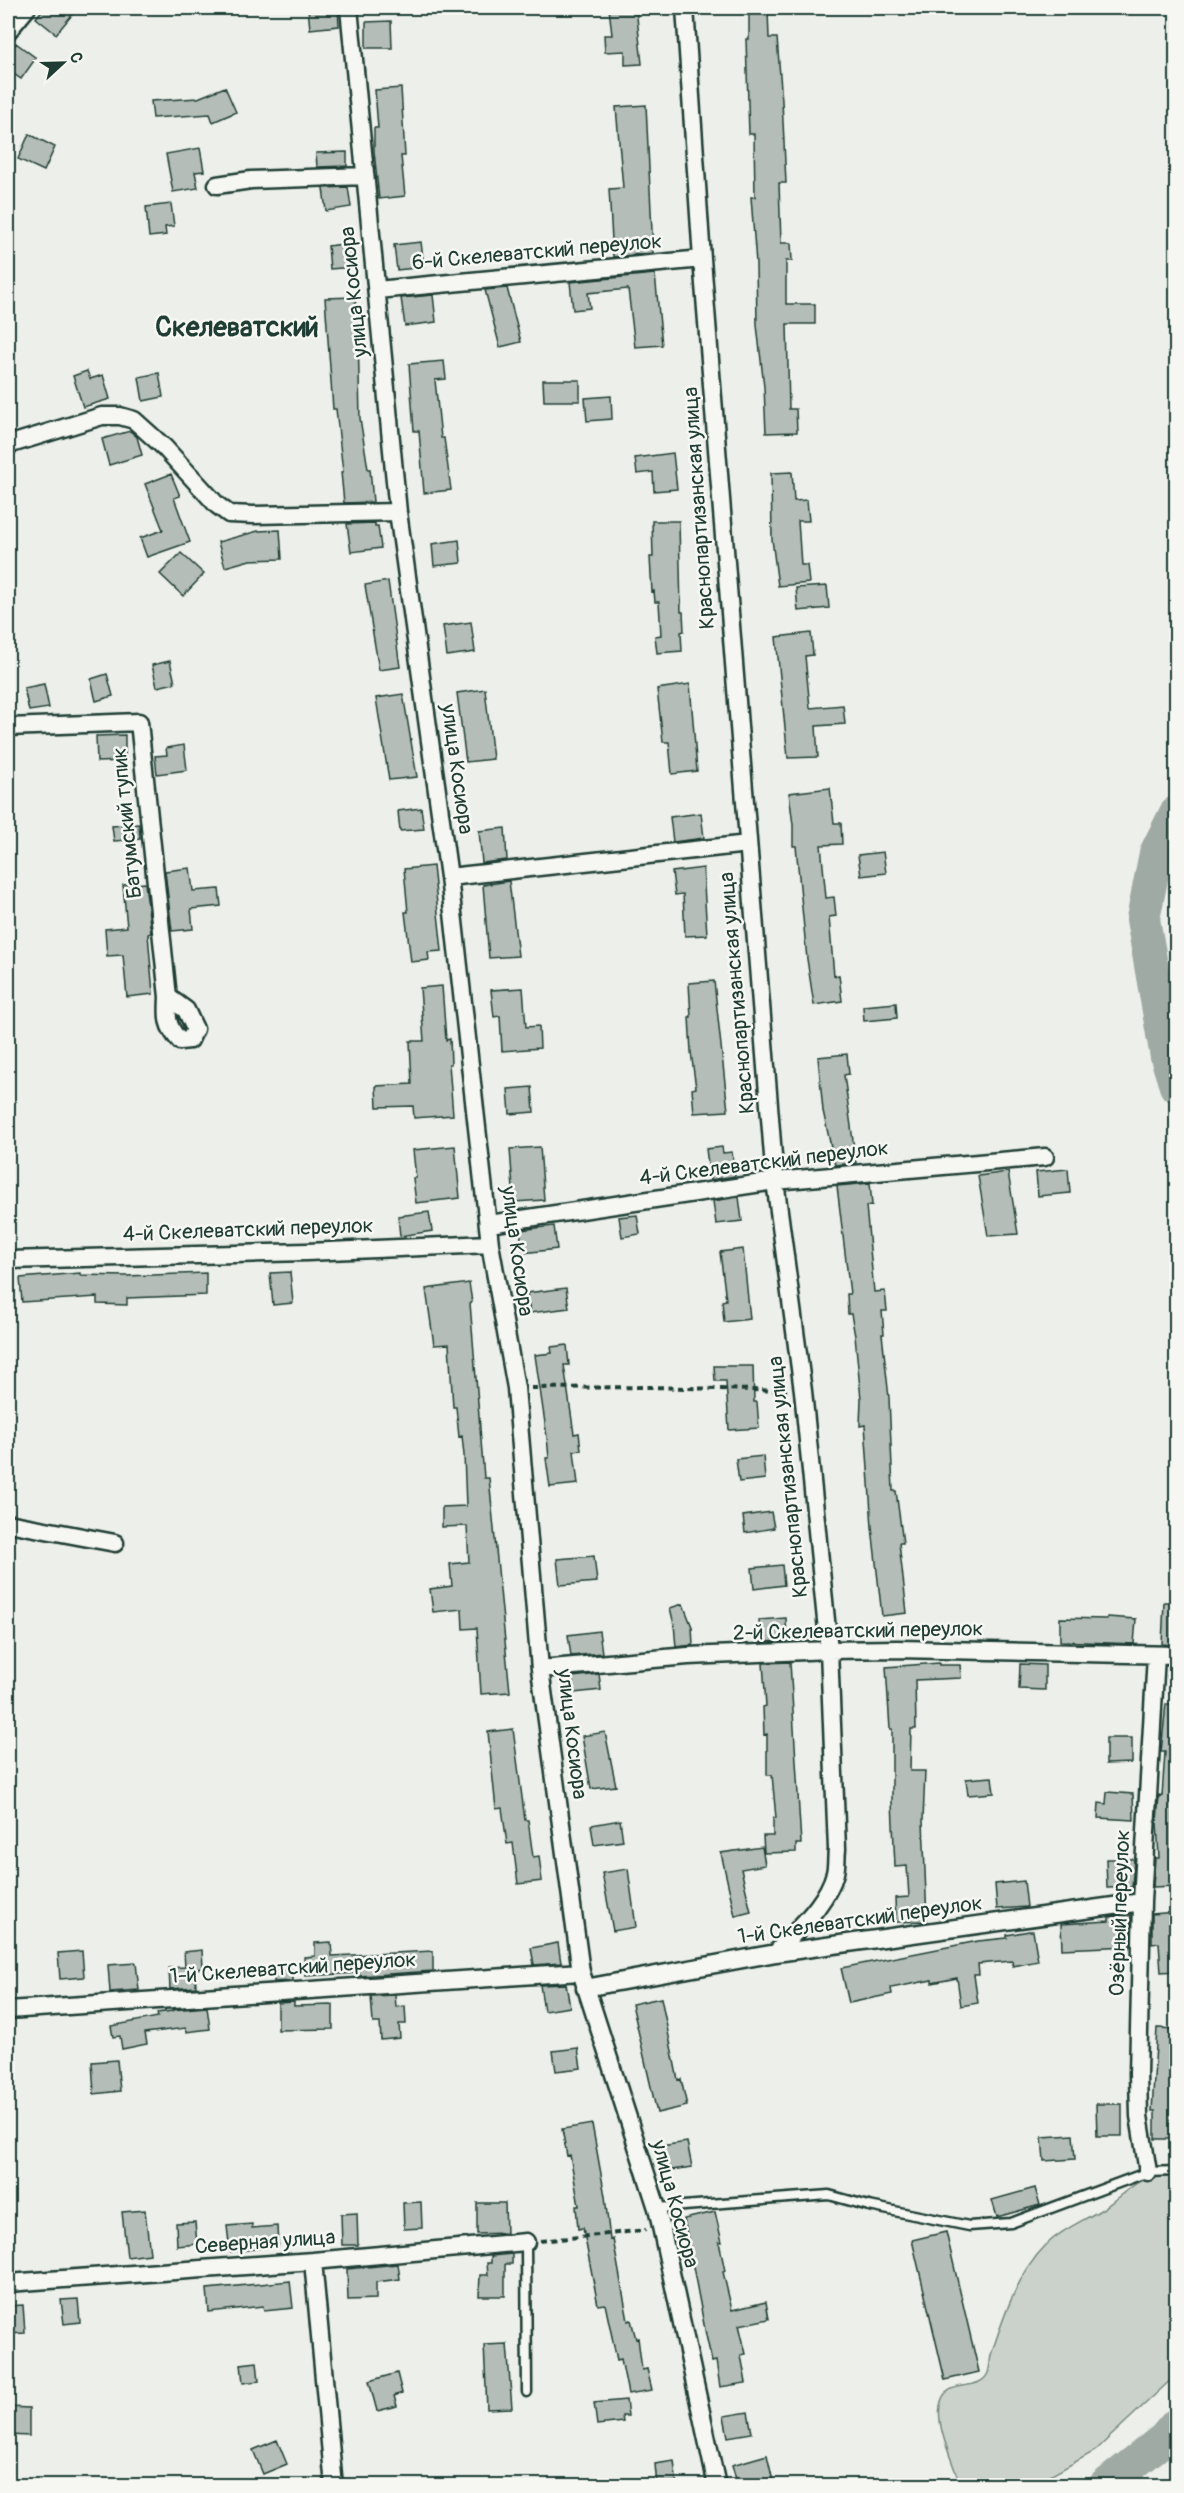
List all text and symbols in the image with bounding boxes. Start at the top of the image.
north arrow [33,33,93,93]
text: С [65,49,87,66]
street label: улица Косиора [334,225,374,360]
street label: 6-й Скелеватский переулок [411,228,663,276]
district label: Скелеватский [155,311,319,344]
street label: Краснопартизанская улица [677,386,721,630]
street label: улица Косиора [434,701,479,836]
street label: Батумский тупик [106,746,148,900]
street label: Краснопартизанская улица [713,871,761,1115]
street label: 4-й Скелеватский переулок [638,1134,890,1192]
street label: улица Косиора [494,1183,539,1318]
street label: 4-й Скелеватский переулок [122,1212,374,1248]
street label: Краснопартизанская улица [762,1355,814,1599]
street label: 2-й Скелеватский переулок [733,1615,984,1647]
street label: улица Косиора [550,1666,593,1801]
street label: Озёрный переулок [1104,1829,1136,1997]
street label: 1-й Скелеватский переулок [736,1889,984,1951]
street label: 1-й Скелеватский переулок [169,1946,417,1990]
street label: улица Косиора [645,2136,705,2271]
street label: Северная улица [194,2224,336,2260]

